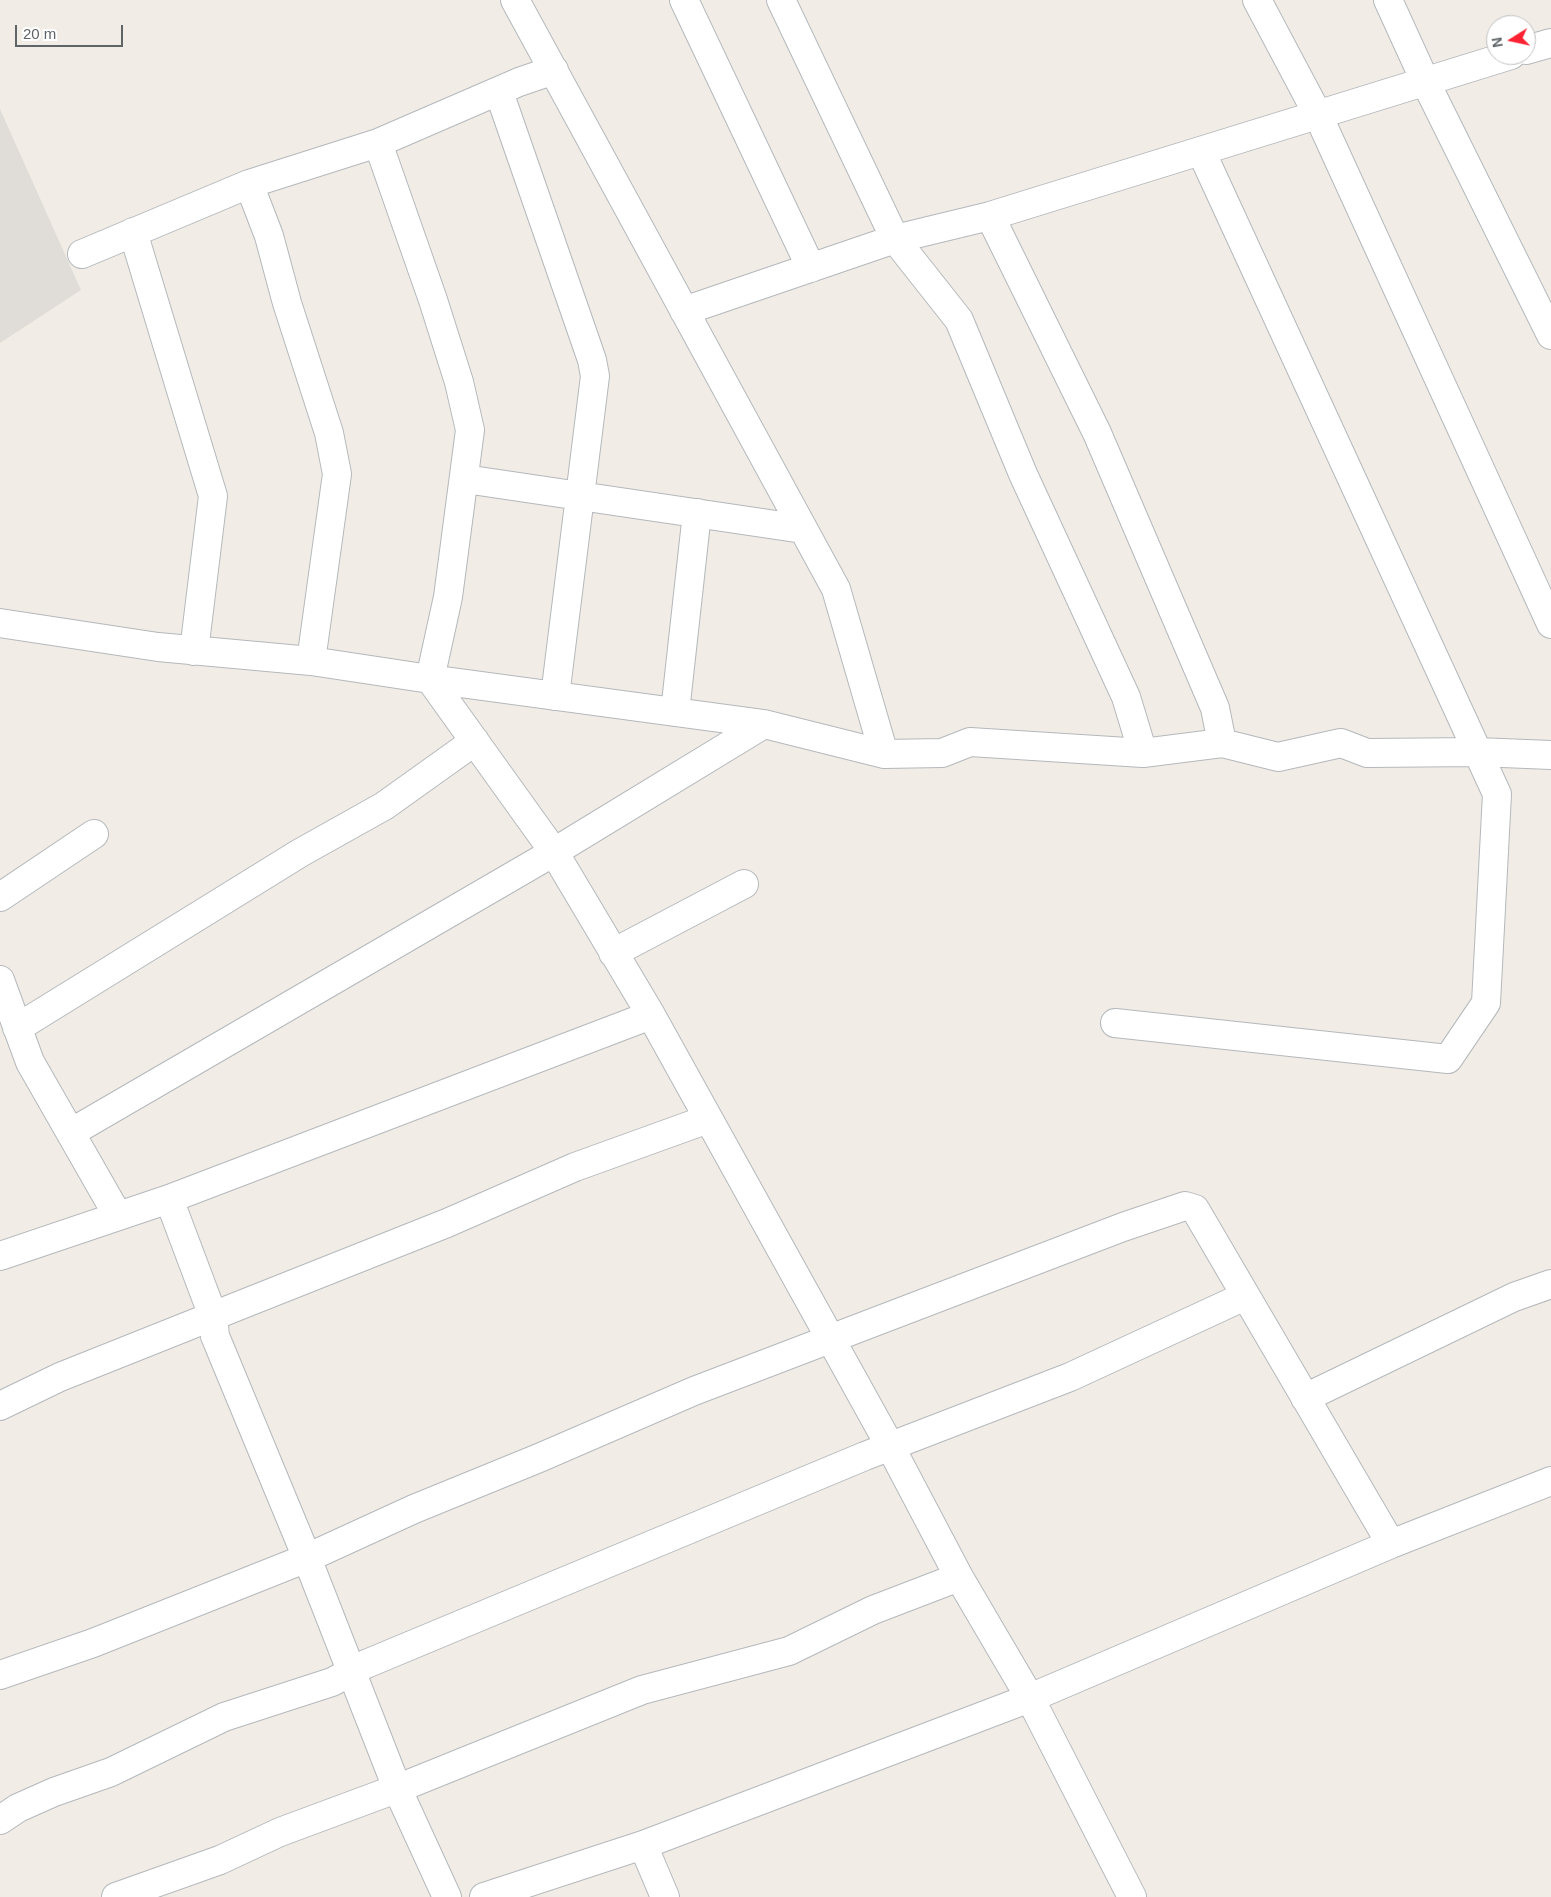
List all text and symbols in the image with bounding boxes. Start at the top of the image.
scale bar [18,15,125,47]
north arrow [1486,15,1536,65]
text: 20 m [23,25,56,42]
text: N [1488,36,1506,49]

